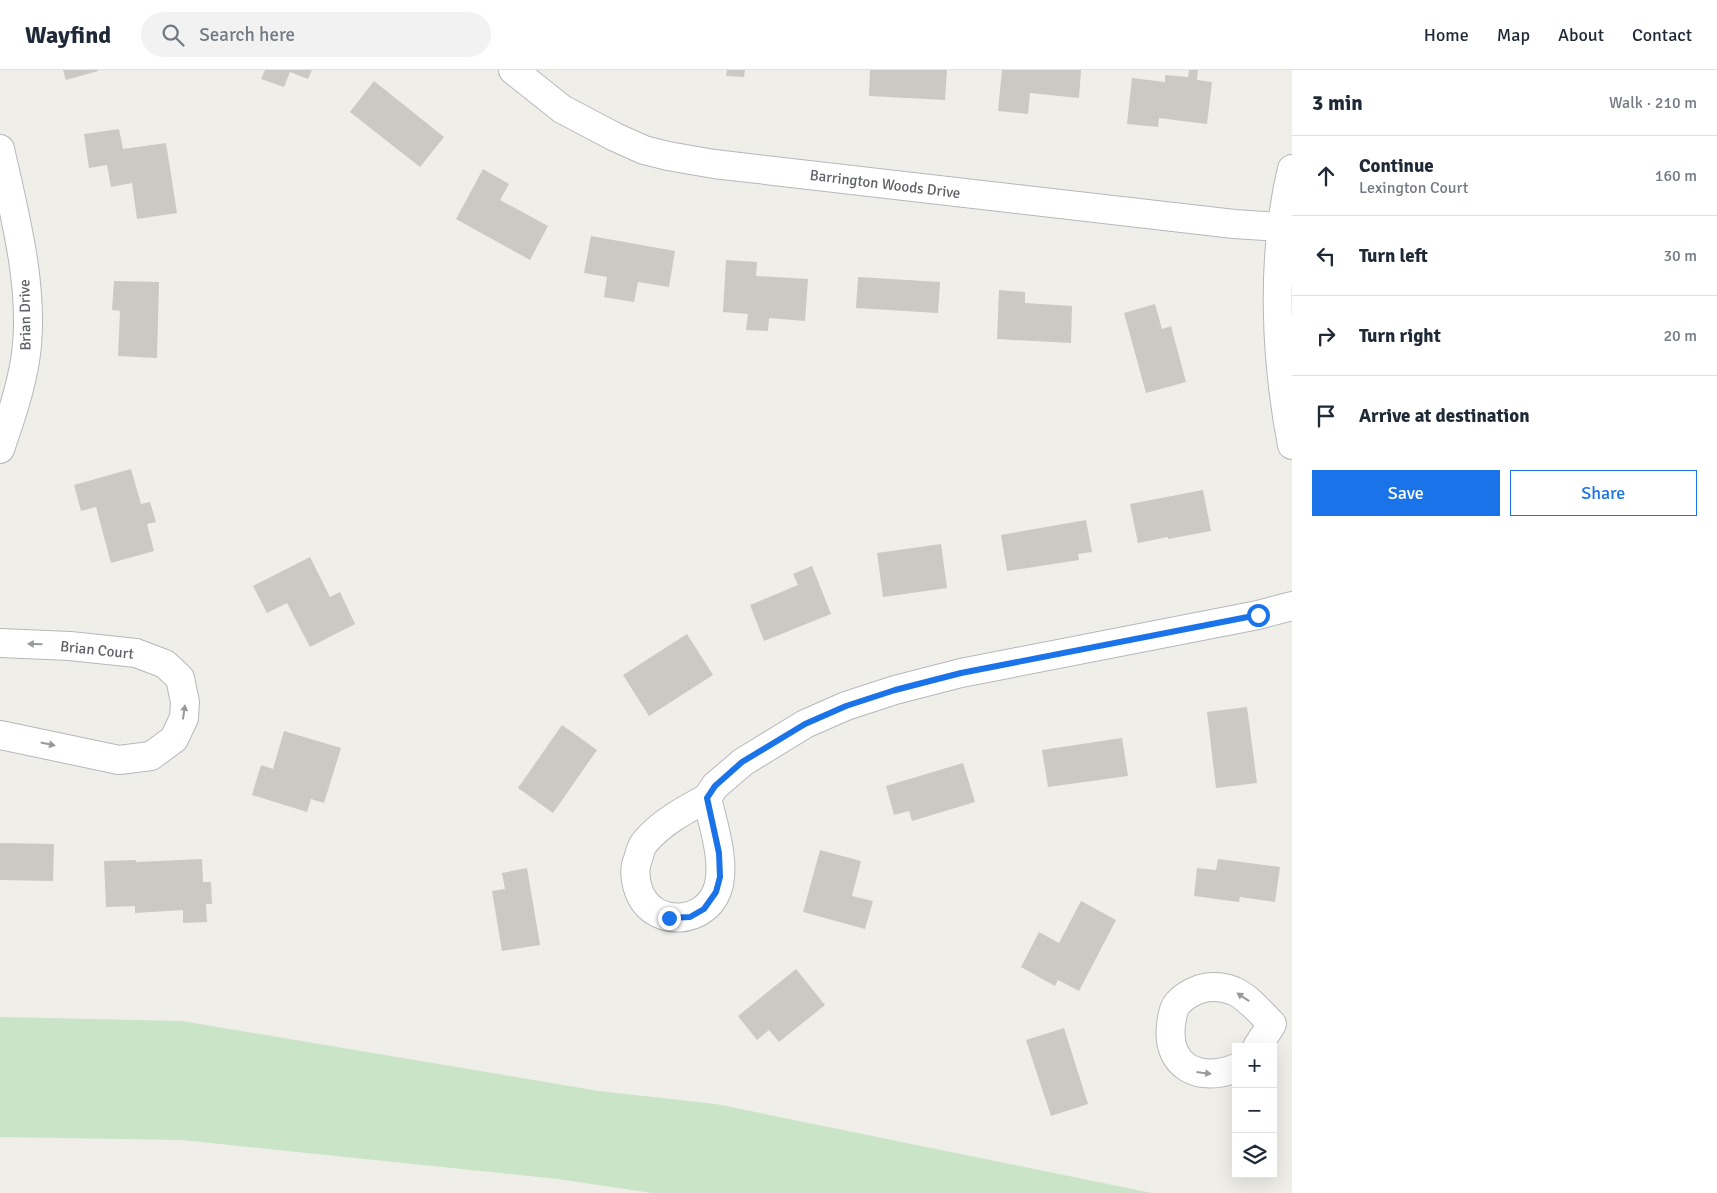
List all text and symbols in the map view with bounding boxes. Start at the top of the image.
search box [141,12,491,57]
text: Wayfind [25,20,111,50]
icon: search [159,21,187,49]
text: Search here [199,23,295,47]
text: Home [1424,24,1469,46]
text: Map [1497,24,1530,46]
text: About [1558,24,1604,46]
text: Contact [1632,24,1692,46]
text: 3 min [1312,90,1363,116]
text: Walk · 210 m [1609,93,1697,113]
text: Continue [1359,154,1434,178]
icon: ahead [1312,162,1340,190]
street label: Barrington Woods Drive [809,166,961,202]
text: 160 m [1655,166,1697,186]
text: Lexington Court [1359,178,1468,198]
icon: left [1312,242,1340,270]
text: Turn left [1359,244,1428,268]
text: 30 m [1663,246,1697,266]
street label: Brian Drive [15,279,35,351]
icon: right [1312,322,1340,350]
text: Turn right [1359,324,1441,348]
text: 20 m [1663,326,1697,346]
icon: arrive [1312,402,1340,430]
text: Arrive at destination [1359,404,1530,428]
button: Save [1312,470,1500,516]
button: Share [1510,470,1697,516]
route start [1247,604,1270,627]
street label: Brian Court [59,637,135,663]
one-way arrow [27,640,43,648]
one-way arrow [180,703,188,719]
one-way arrow [40,740,55,748]
route end [658,907,681,930]
one-way arrow [1237,992,1250,1002]
map controls [1232,1043,1277,1178]
button: + [1232,1043,1277,1088]
one-way arrow [1197,1069,1213,1077]
button: − [1232,1088,1277,1133]
button: layers [1232,1133,1277,1178]

